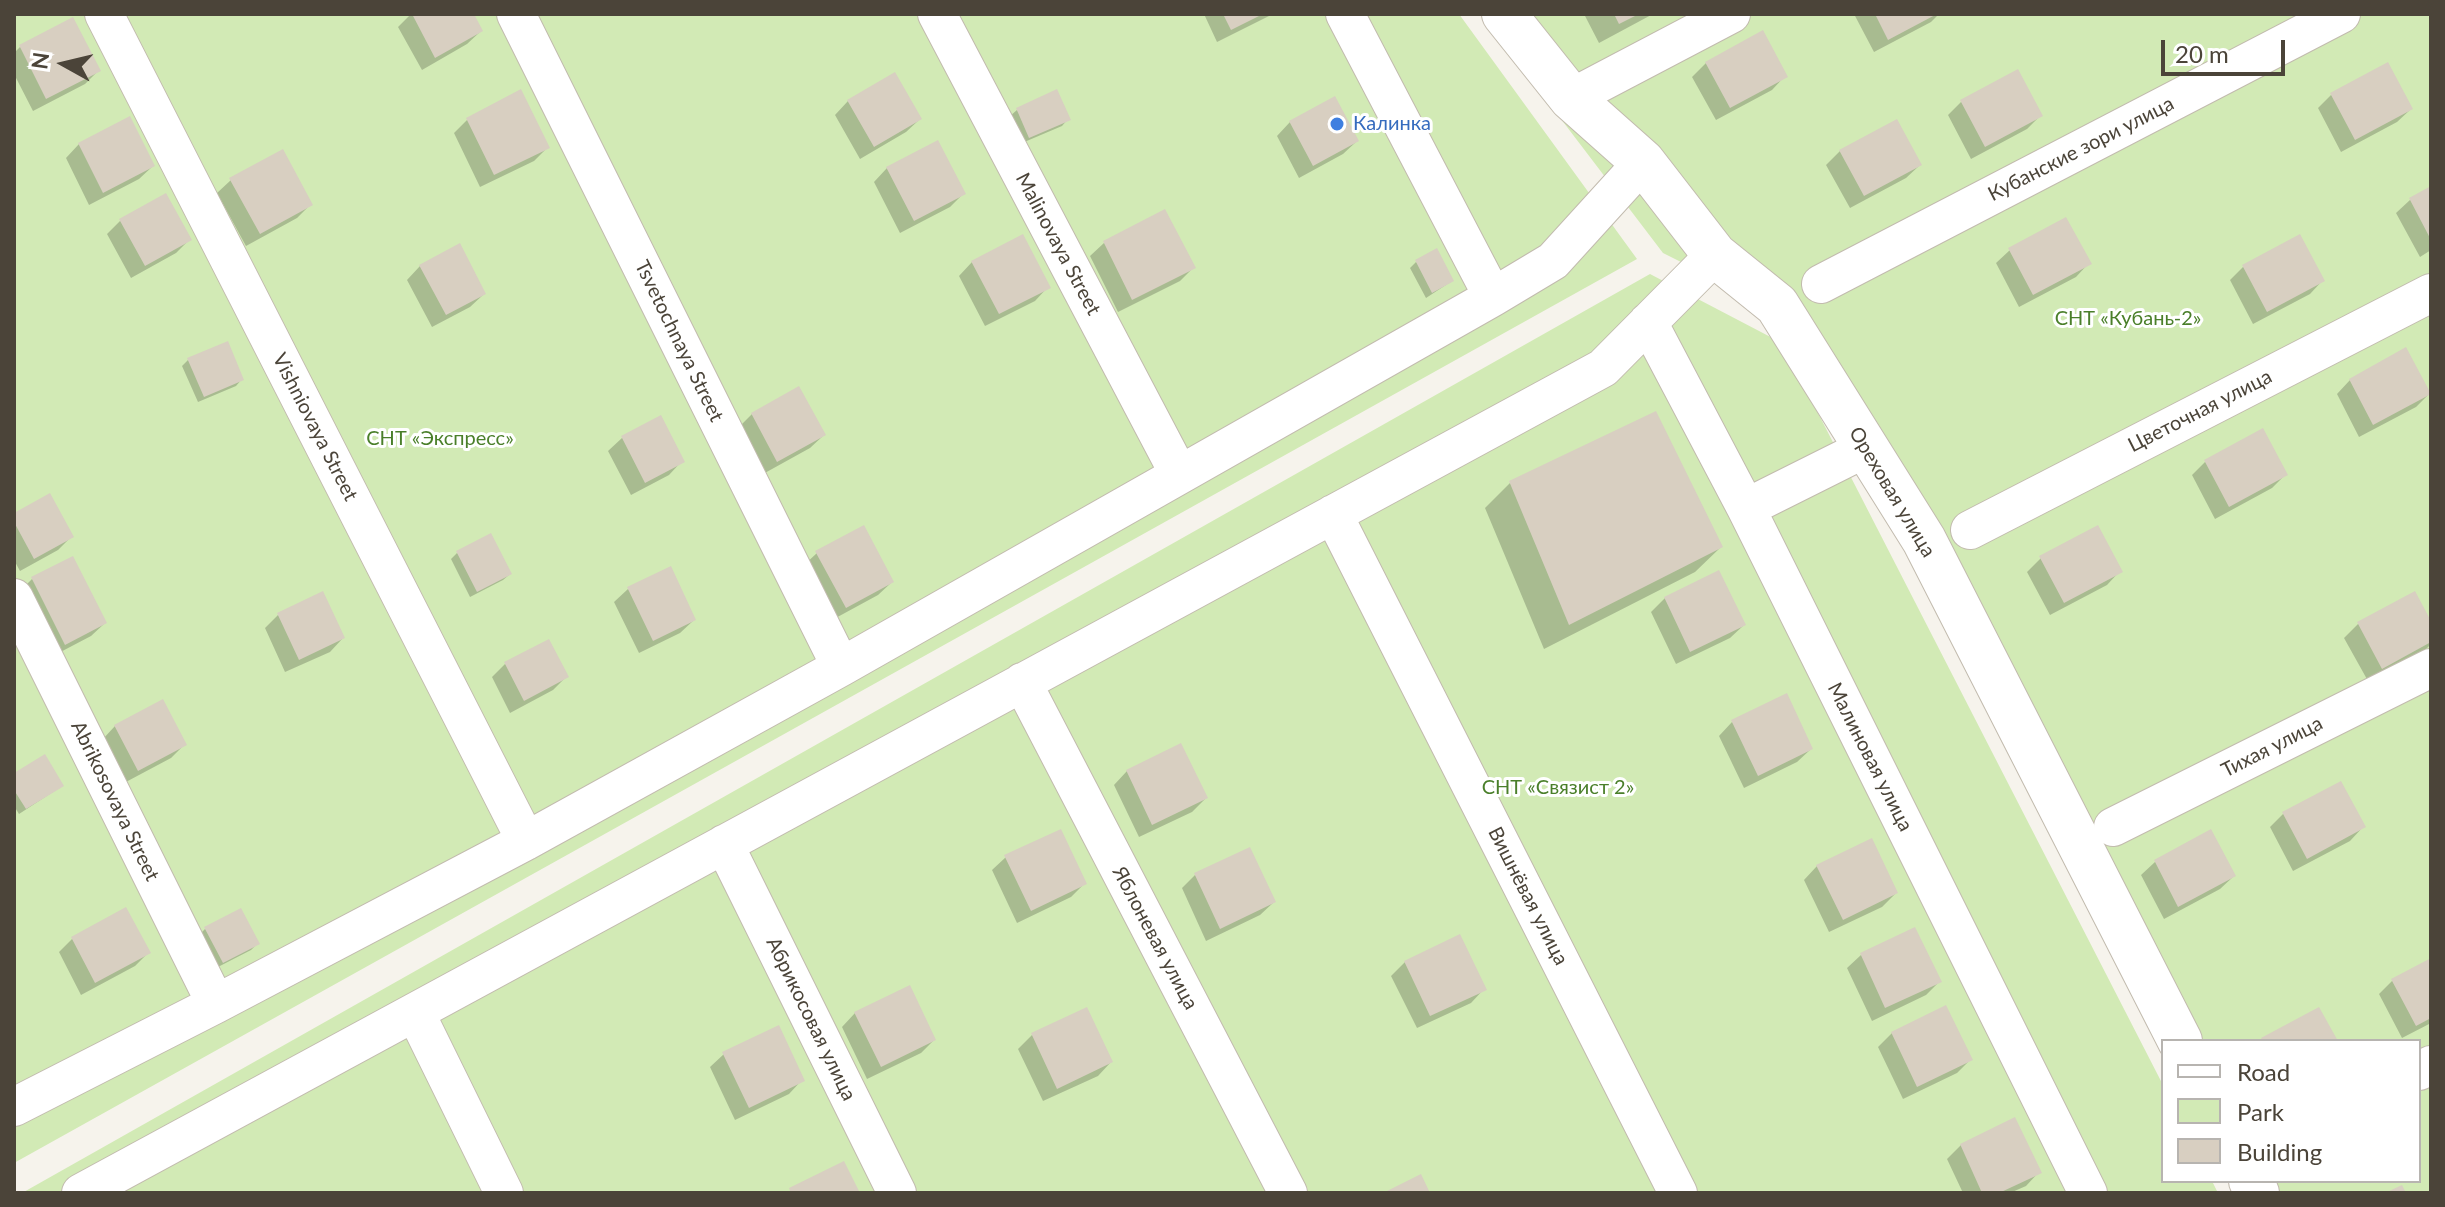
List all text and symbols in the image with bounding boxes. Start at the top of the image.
north arrow [24,24,104,104]
scale bar [2165,24,2289,74]
text: 20 m [2175,39,2229,68]
text: N [25,50,54,71]
street label: Кубанские зори улица [1984,92,2178,206]
place label: Калинка [1353,112,1431,136]
marker: Калинка [1328,115,1346,133]
street label: Malinovaya Street [1010,169,1106,319]
street label: Tsvetochnaya Street [630,256,728,426]
park label: СНТ «Кубань-2» [2055,307,2201,331]
street label: Vishniovaya Street [267,349,363,505]
street label: Цветочная улица [2124,364,2276,458]
street label: Ореховая улица [1844,422,1940,562]
park label: СНТ «Экспресс» [366,427,514,451]
street label: Малиновая улица [1822,679,1918,835]
street label: Тихая улица [2217,711,2327,783]
street label: Abrikosovaya Street [66,717,164,885]
park label: СНТ «Связист 2» [1482,776,1634,800]
street label: Вишнёвая улица [1483,823,1573,969]
street label: Яблоневая улица [1107,862,1203,1014]
street label: Абрикосовая улица [761,933,861,1105]
legend [2161,1039,2421,1183]
text: Road [2237,1057,2290,1086]
text: Park [2237,1097,2284,1126]
text: Building [2237,1137,2322,1166]

